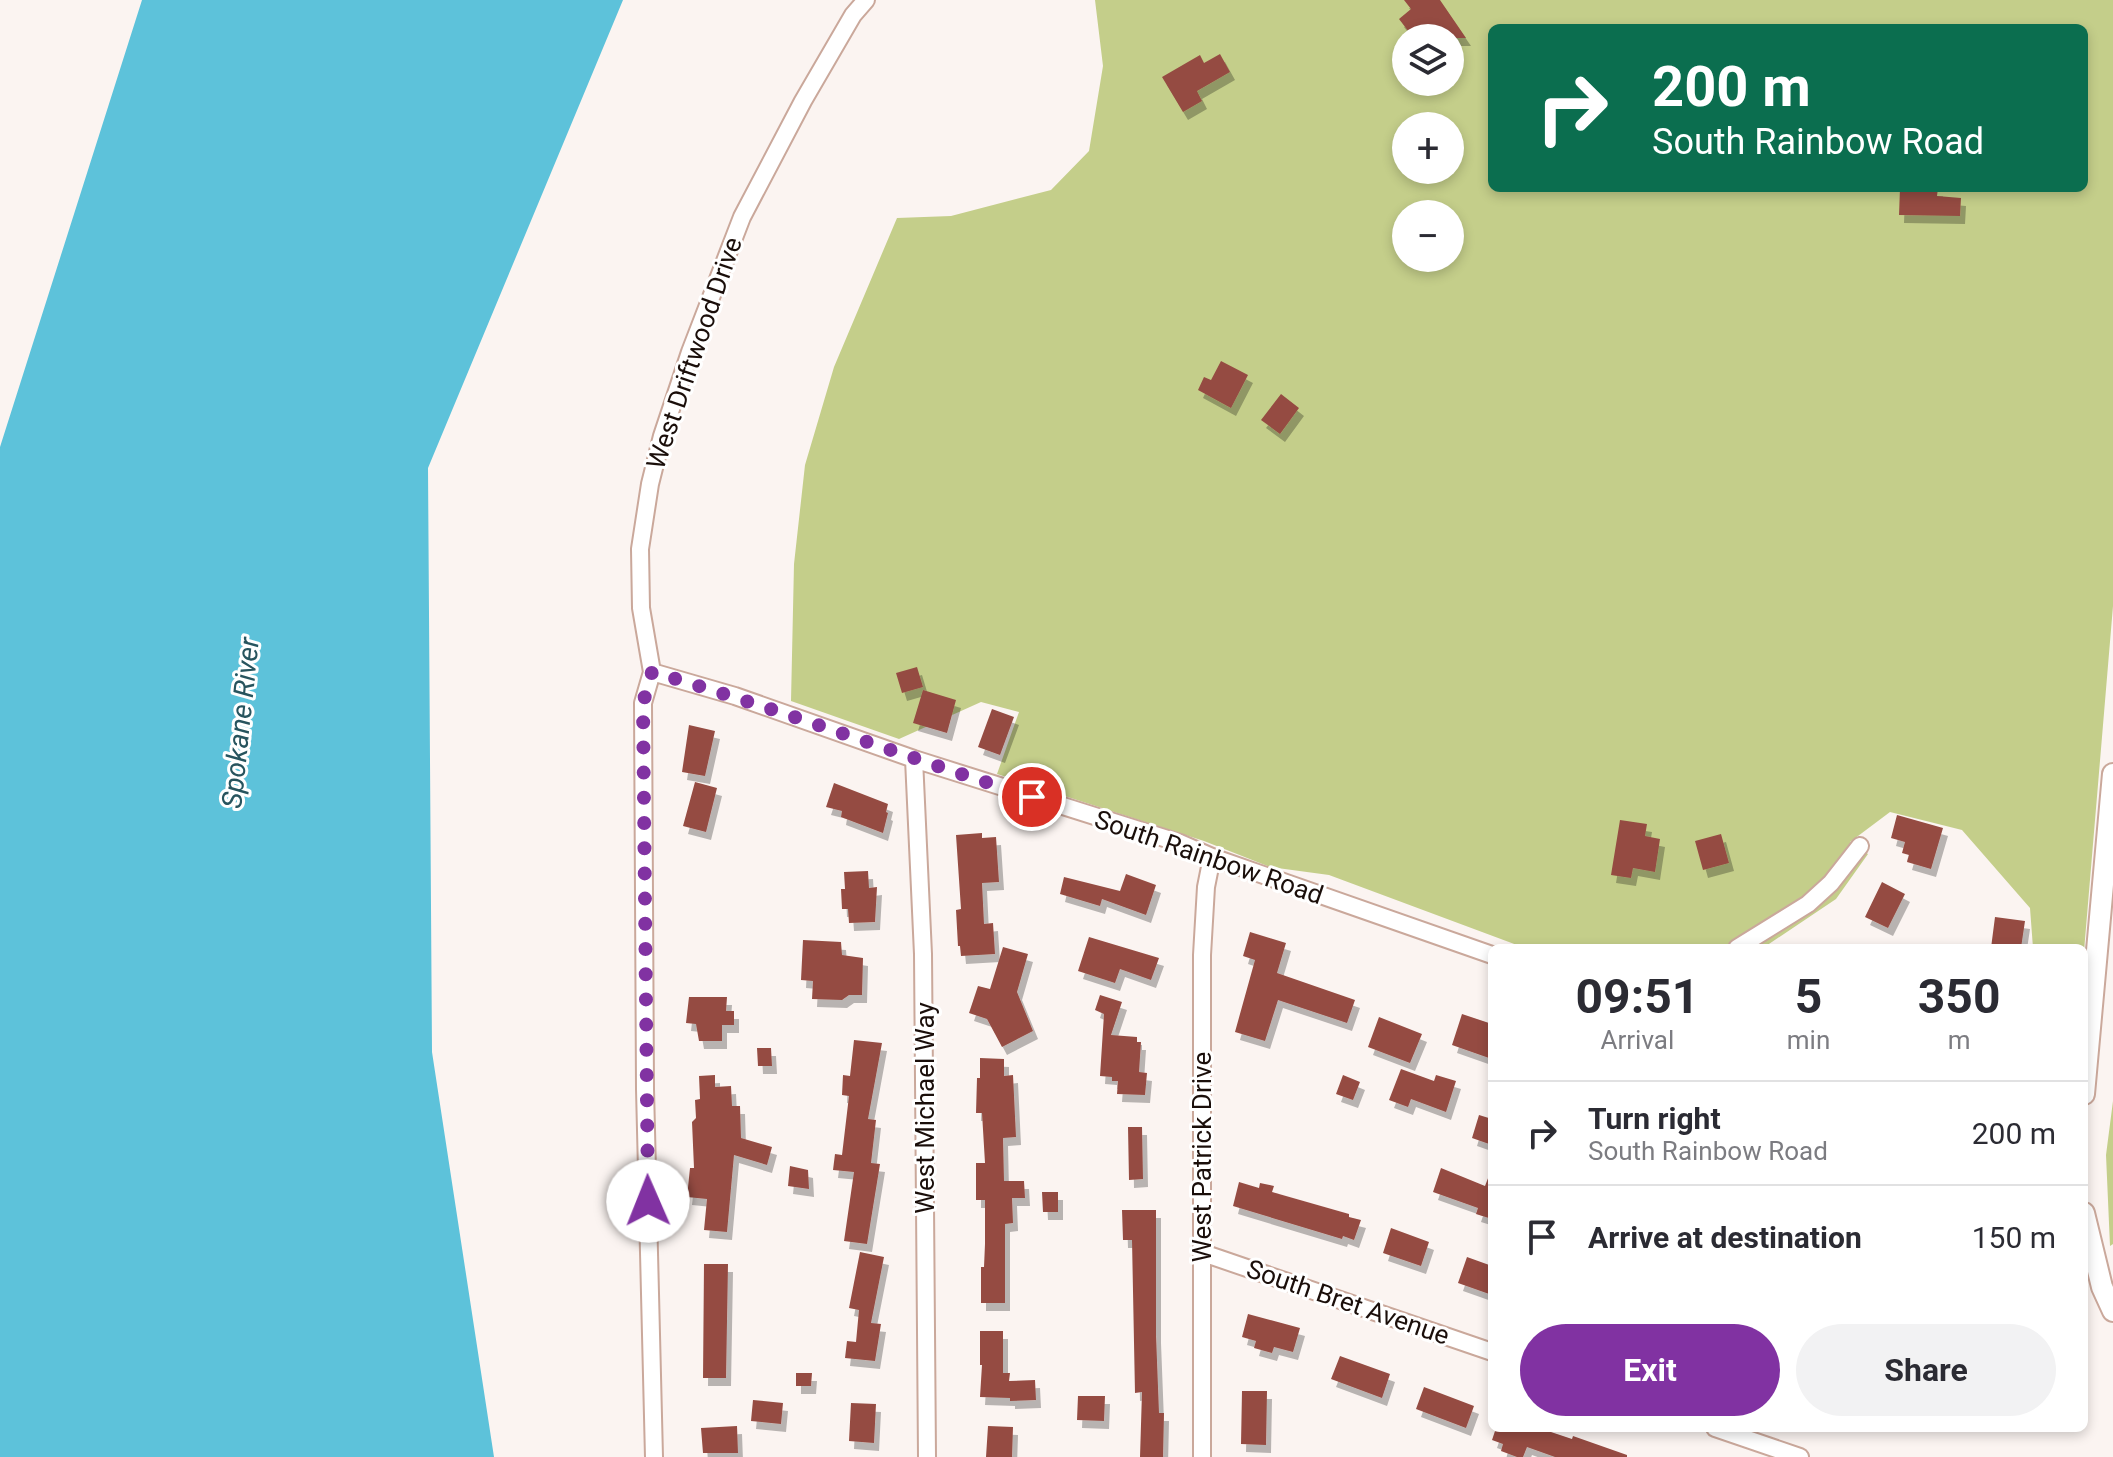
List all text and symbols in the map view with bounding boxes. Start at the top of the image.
map controls [1392,24,1464,272]
button: layers [1392,24,1464,96]
text: 200 m [1652,54,1811,120]
icon: right [1520,56,1624,160]
button: + [1392,112,1464,184]
text: South Rainbow Road [1652,121,1984,163]
button: − [1392,200,1464,272]
street label: West Driftwood Drive [640,233,748,473]
water label: Spokane River [215,635,266,810]
pin [998,763,1066,831]
icon: arrive [1010,775,1054,819]
street label: South Rainbow Road [1091,804,1327,910]
text: 09:51 [1576,968,1699,1025]
text: 5 [1795,968,1822,1025]
text: 350 [1918,968,2000,1025]
street label: West Michael Way [910,1002,940,1214]
text: Arrival [1601,1025,1674,1055]
text: min [1787,1025,1830,1055]
text: m [1948,1025,1971,1055]
street label: West Patrick Drive [1187,1052,1217,1262]
text: Turn right [1588,1101,1721,1136]
icon: right [1520,1111,1564,1155]
text: 200 m [1972,1116,2056,1151]
text: South Rainbow Road [1588,1136,1828,1166]
position arrow [606,1159,690,1243]
icon: arrive [1520,1215,1564,1259]
text: Arrive at destination [1588,1220,1862,1255]
text: 150 m [1972,1220,2056,1255]
street label: South Bret Avenue [1243,1253,1453,1351]
button: Exit [1520,1324,1780,1416]
button: Share [1796,1324,2056,1416]

